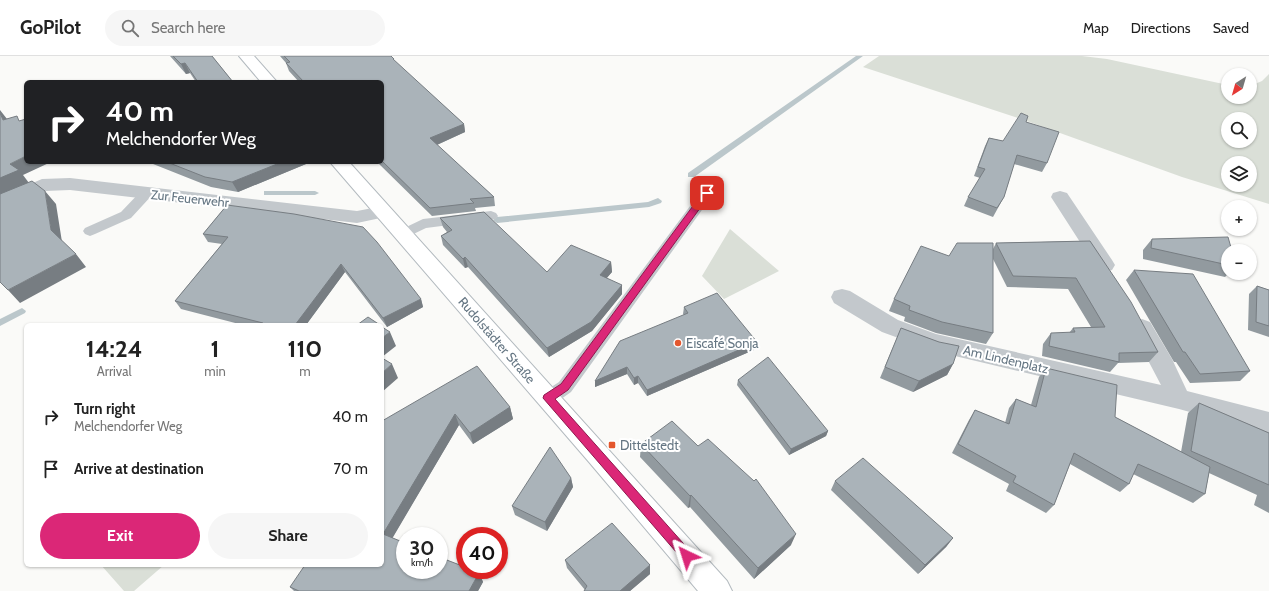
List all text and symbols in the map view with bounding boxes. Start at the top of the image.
search box [105,10,385,46]
text: GoPilot [20,16,81,39]
icon: search [119,17,141,39]
text: Search here [151,19,225,37]
text: Map [1083,19,1109,37]
text: Directions [1131,19,1191,37]
text: Saved [1213,19,1249,37]
north arrow [1221,68,1257,104]
map controls [1221,68,1257,280]
text: 40 m [106,94,174,128]
icon: right [40,96,92,148]
button: search [1221,112,1257,148]
text: Melchendorfer Weg [106,128,256,150]
button: layers [1221,156,1257,192]
pin [690,176,724,210]
icon: arrive [696,182,718,204]
street label: Zur Feuerwehr [150,186,231,210]
button: + [1221,200,1257,236]
button: − [1221,244,1257,280]
street label: Rudolstädter Straße [455,294,539,387]
text: 14:24 [86,334,143,363]
text: 1 [211,334,219,363]
text: 110 [288,334,322,363]
place label: Eiscafé Sonja [686,335,759,352]
marker: Eiscafé Sonja [673,338,683,348]
street label: Am Lindenplatz [962,341,1050,377]
text: Arrival [97,363,131,379]
text: min [204,363,226,379]
text: m [299,363,311,379]
text: Turn right [74,400,135,418]
icon: right [40,406,62,428]
text: 40 m [332,408,368,426]
text: Melchendorfer Weg [74,418,182,434]
place label: Dittelstedt [620,437,679,453]
marker: Dittelstedt [607,440,617,450]
icon: arrive [40,458,62,480]
text: Arrive at destination [74,460,204,478]
text: 70 m [334,460,368,478]
button: Exit [40,513,200,559]
button: Share [208,513,368,559]
speed limit sign: 40 [456,527,508,579]
position arrow [666,535,708,577]
text: 30 [410,536,434,560]
text: km/h [411,556,433,569]

